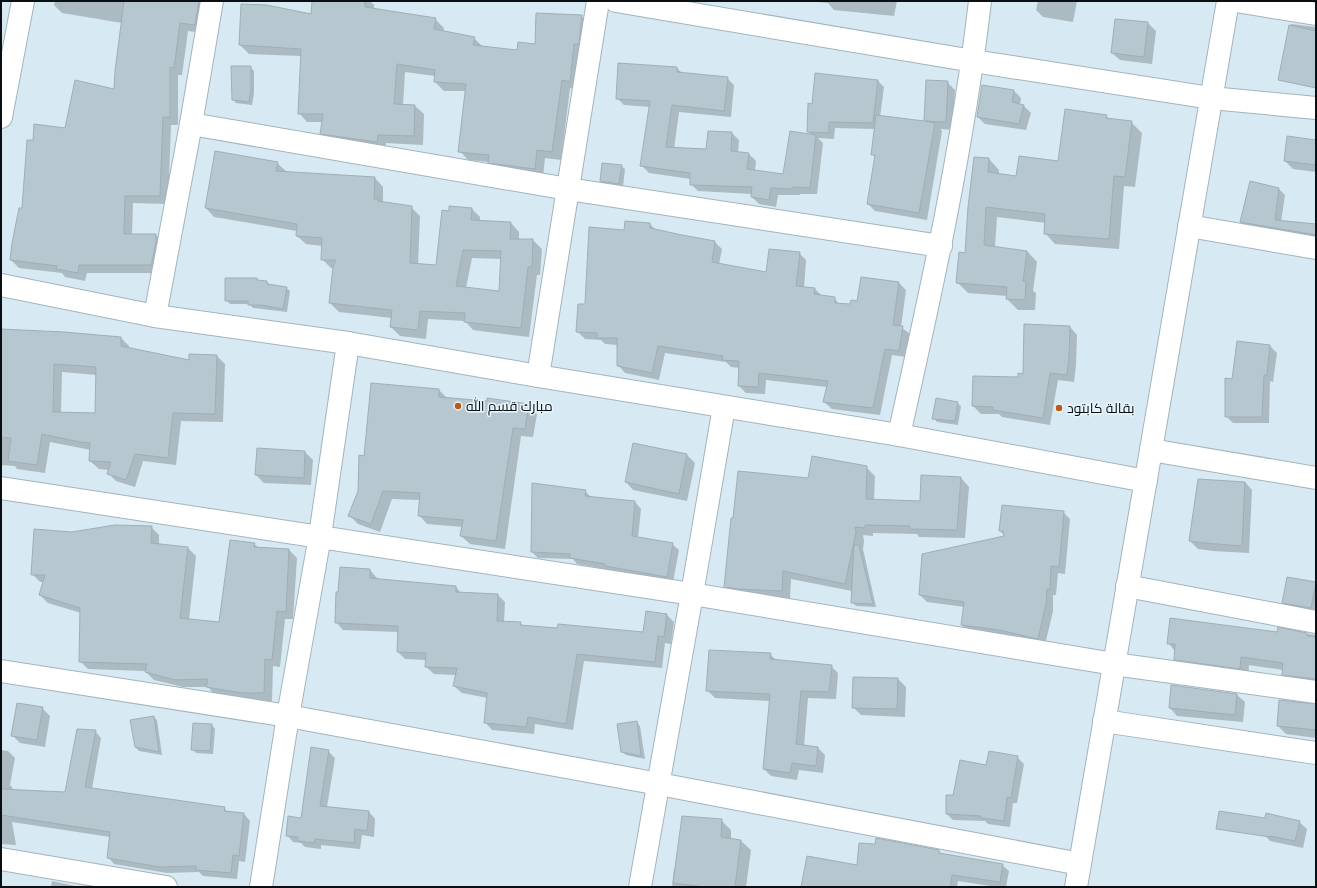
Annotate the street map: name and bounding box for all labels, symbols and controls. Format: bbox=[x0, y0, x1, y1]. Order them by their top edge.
place label: مبارك قسم الله bbox=[466, 397, 553, 416]
place label: بقالة كابتود bbox=[1067, 399, 1135, 417]
marker: مبارك قسم الله bbox=[453, 401, 463, 411]
marker: بقالة كابتود bbox=[1054, 403, 1064, 413]

